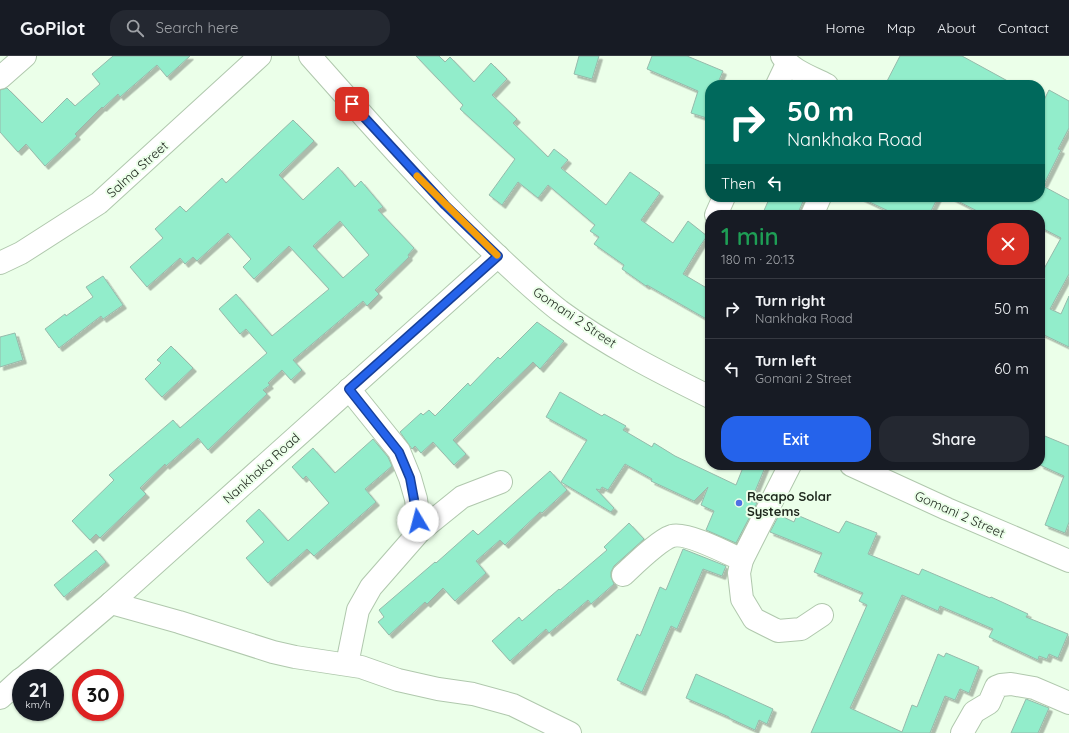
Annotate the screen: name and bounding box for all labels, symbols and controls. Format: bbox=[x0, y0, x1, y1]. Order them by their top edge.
search box bbox=[110, 10, 390, 46]
text: GoPilot bbox=[20, 16, 86, 40]
icon: search bbox=[124, 17, 146, 39]
text: Search here bbox=[156, 18, 238, 37]
text: Home bbox=[826, 19, 865, 37]
text: Map bbox=[887, 19, 915, 37]
text: About bbox=[937, 19, 976, 37]
text: Contact bbox=[998, 19, 1049, 37]
pin bbox=[335, 87, 369, 121]
icon: arrive bbox=[341, 93, 363, 115]
text: 50 m bbox=[787, 93, 854, 128]
icon: right bbox=[721, 96, 773, 148]
text: Nankhaka Road bbox=[787, 128, 922, 151]
street label: Salma Street bbox=[103, 137, 171, 201]
icon: left bbox=[764, 172, 786, 194]
text: Then bbox=[721, 174, 756, 193]
text: 1 min bbox=[721, 221, 779, 251]
button: close bbox=[987, 223, 1029, 265]
text: 180 m · 20:13 bbox=[721, 251, 795, 267]
street label: Gomani 2 Street bbox=[530, 283, 620, 351]
text: Turn right bbox=[755, 291, 826, 310]
icon: right bbox=[721, 298, 743, 320]
text: 50 m bbox=[994, 299, 1029, 318]
text: Nankhaka Road bbox=[755, 310, 853, 326]
text: Turn left bbox=[755, 351, 817, 370]
icon: left bbox=[721, 358, 743, 380]
text: 60 m bbox=[994, 359, 1029, 378]
text: Gomani 2 Street bbox=[755, 370, 852, 386]
button: Exit bbox=[721, 416, 871, 462]
button: Share bbox=[879, 416, 1029, 462]
street label: Nankhaka Road bbox=[219, 429, 303, 507]
street label: Gomani 2 Street bbox=[913, 487, 1007, 541]
place label: Recapo Solar Systems bbox=[747, 488, 832, 519]
marker: Recapo Solar Systems bbox=[734, 498, 744, 508]
position arrow bbox=[397, 500, 439, 542]
speed limit sign: 30 bbox=[72, 669, 124, 721]
text: 21 bbox=[28, 677, 48, 702]
text: km/h bbox=[25, 698, 51, 711]

